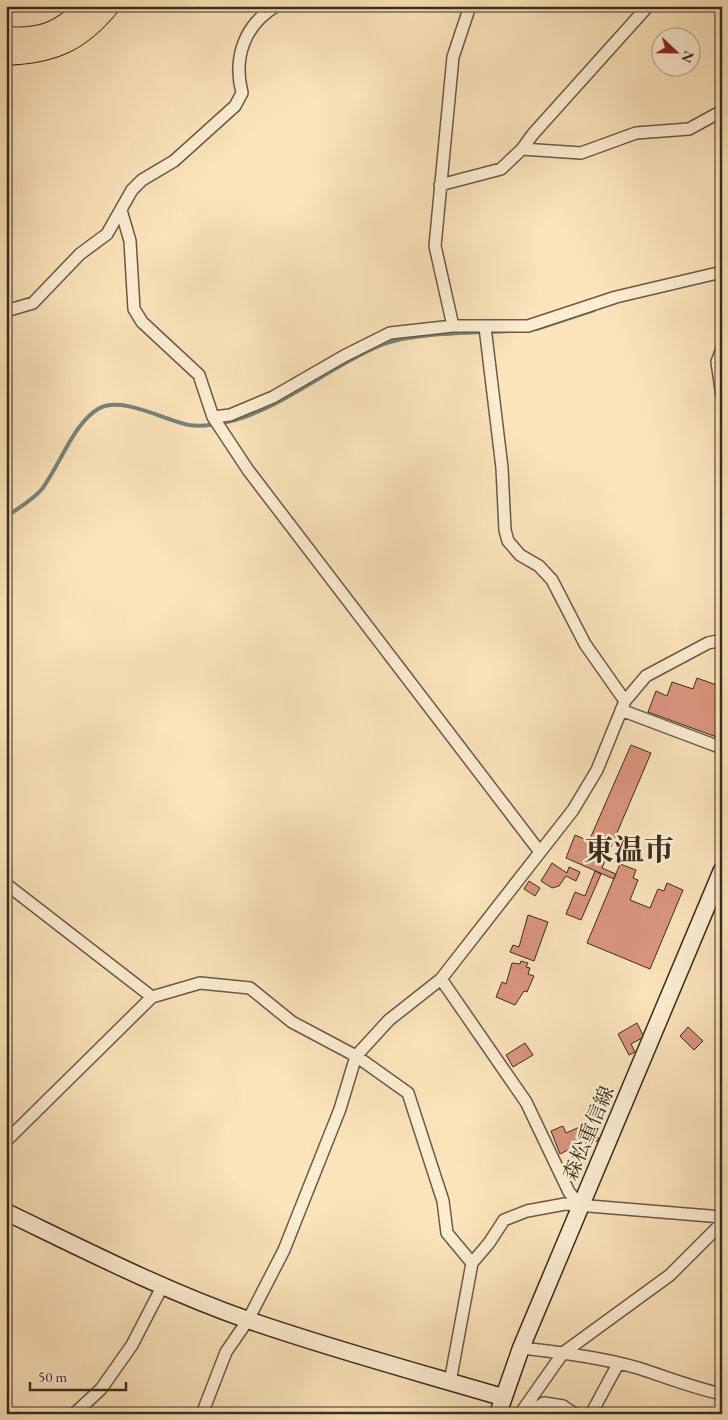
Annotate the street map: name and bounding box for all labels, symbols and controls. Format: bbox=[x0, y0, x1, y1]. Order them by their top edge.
north arrow bbox=[650, 28, 700, 78]
text: N bbox=[677, 48, 699, 66]
district label: 東温市 bbox=[584, 830, 674, 869]
street label: 森松重信線 bbox=[556, 1082, 620, 1184]
scale bar bbox=[30, 1360, 126, 1392]
text: 50 m bbox=[38, 1367, 67, 1386]

